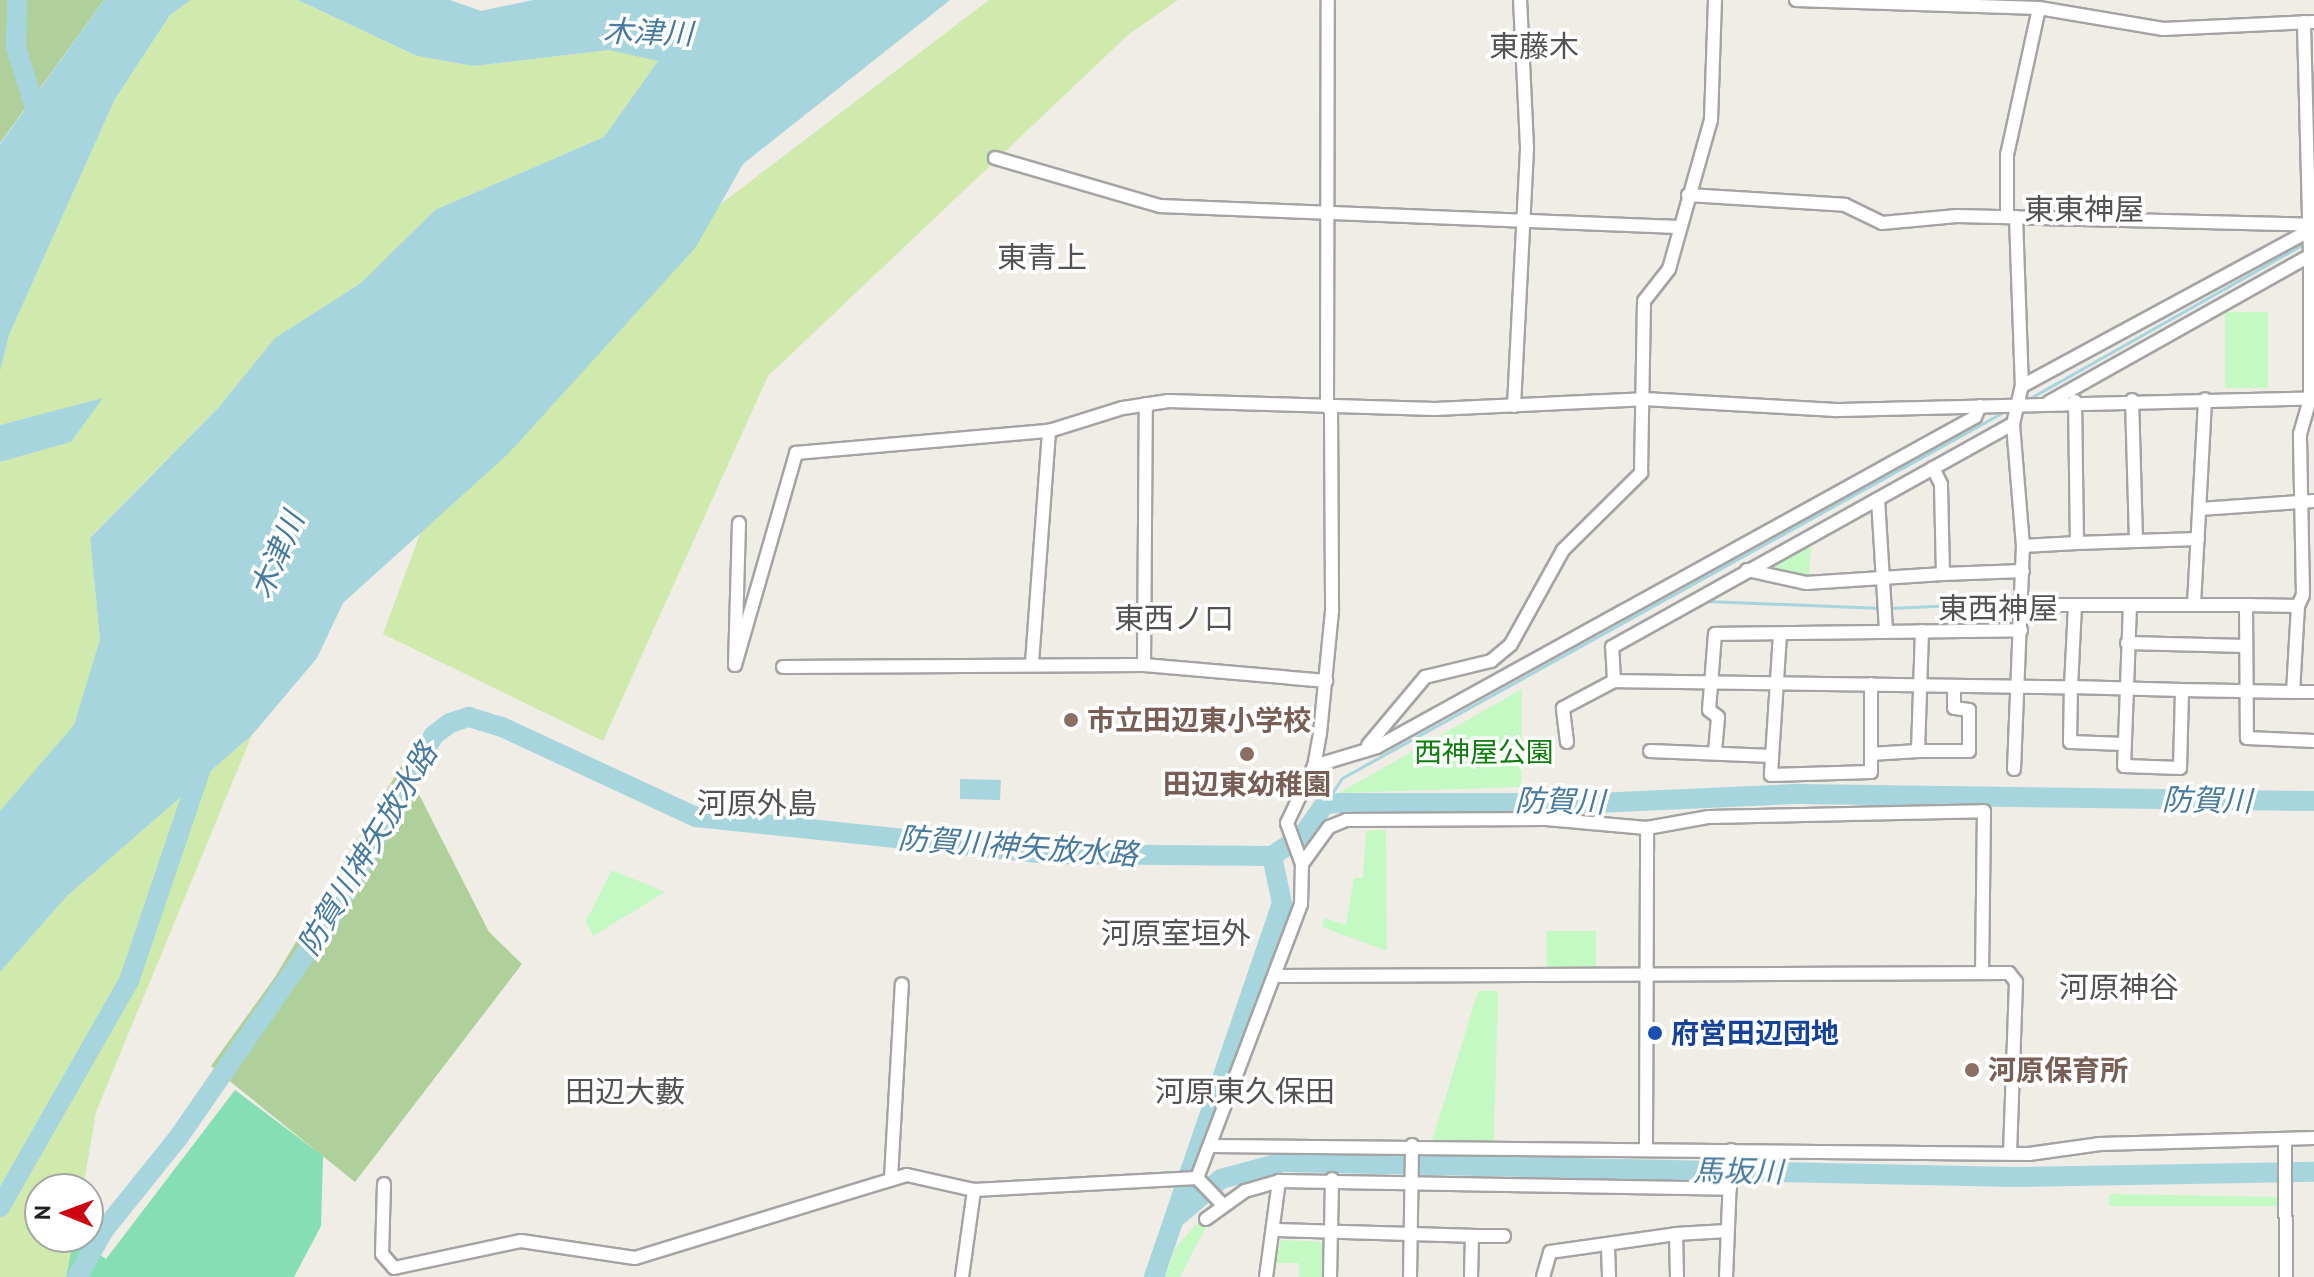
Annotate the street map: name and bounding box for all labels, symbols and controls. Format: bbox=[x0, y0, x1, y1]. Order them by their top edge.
water label: 木津川 bbox=[602, 12, 694, 52]
district label: 東藤木 bbox=[1489, 28, 1579, 64]
district label: 東東神屋 bbox=[2024, 191, 2144, 227]
district label: 東青上 bbox=[997, 239, 1087, 275]
water label: 木津川 bbox=[243, 507, 311, 603]
district label: 東西神屋 bbox=[1938, 590, 2058, 626]
district label: 東西ノ口 bbox=[1114, 600, 1234, 636]
place label: 市立田辺東小学校 bbox=[1087, 703, 1311, 737]
marker: 市立田辺東小学校 bbox=[1062, 711, 1080, 729]
park label: 西神屋公園 bbox=[1414, 735, 1554, 769]
water label: 防賀川神矢放水路 bbox=[290, 737, 444, 961]
marker: 田辺東幼稚園 bbox=[1238, 745, 1256, 763]
place label: 田辺東幼稚園 bbox=[1163, 767, 1331, 801]
water label: 防賀川 bbox=[2162, 781, 2252, 819]
water label: 防賀川 bbox=[1515, 782, 1605, 820]
district label: 河原外島 bbox=[697, 785, 817, 821]
water label: 防賀川神矢放水路 bbox=[897, 820, 1139, 872]
district label: 河原室垣外 bbox=[1101, 915, 1251, 951]
district label: 河原神谷 bbox=[2059, 969, 2179, 1005]
place label: 府営田辺団地 bbox=[1671, 1016, 1839, 1050]
marker: 府営田辺団地 bbox=[1646, 1024, 1664, 1042]
place label: 河原保育所 bbox=[1988, 1053, 2128, 1087]
marker: 河原保育所 bbox=[1963, 1061, 1981, 1079]
district label: 田辺大藪 bbox=[565, 1073, 685, 1109]
district label: 河原東久保田 bbox=[1155, 1073, 1335, 1109]
water label: 馬坂川 bbox=[1693, 1152, 1783, 1190]
north arrow bbox=[24, 1173, 104, 1253]
text: N bbox=[28, 1205, 56, 1220]

